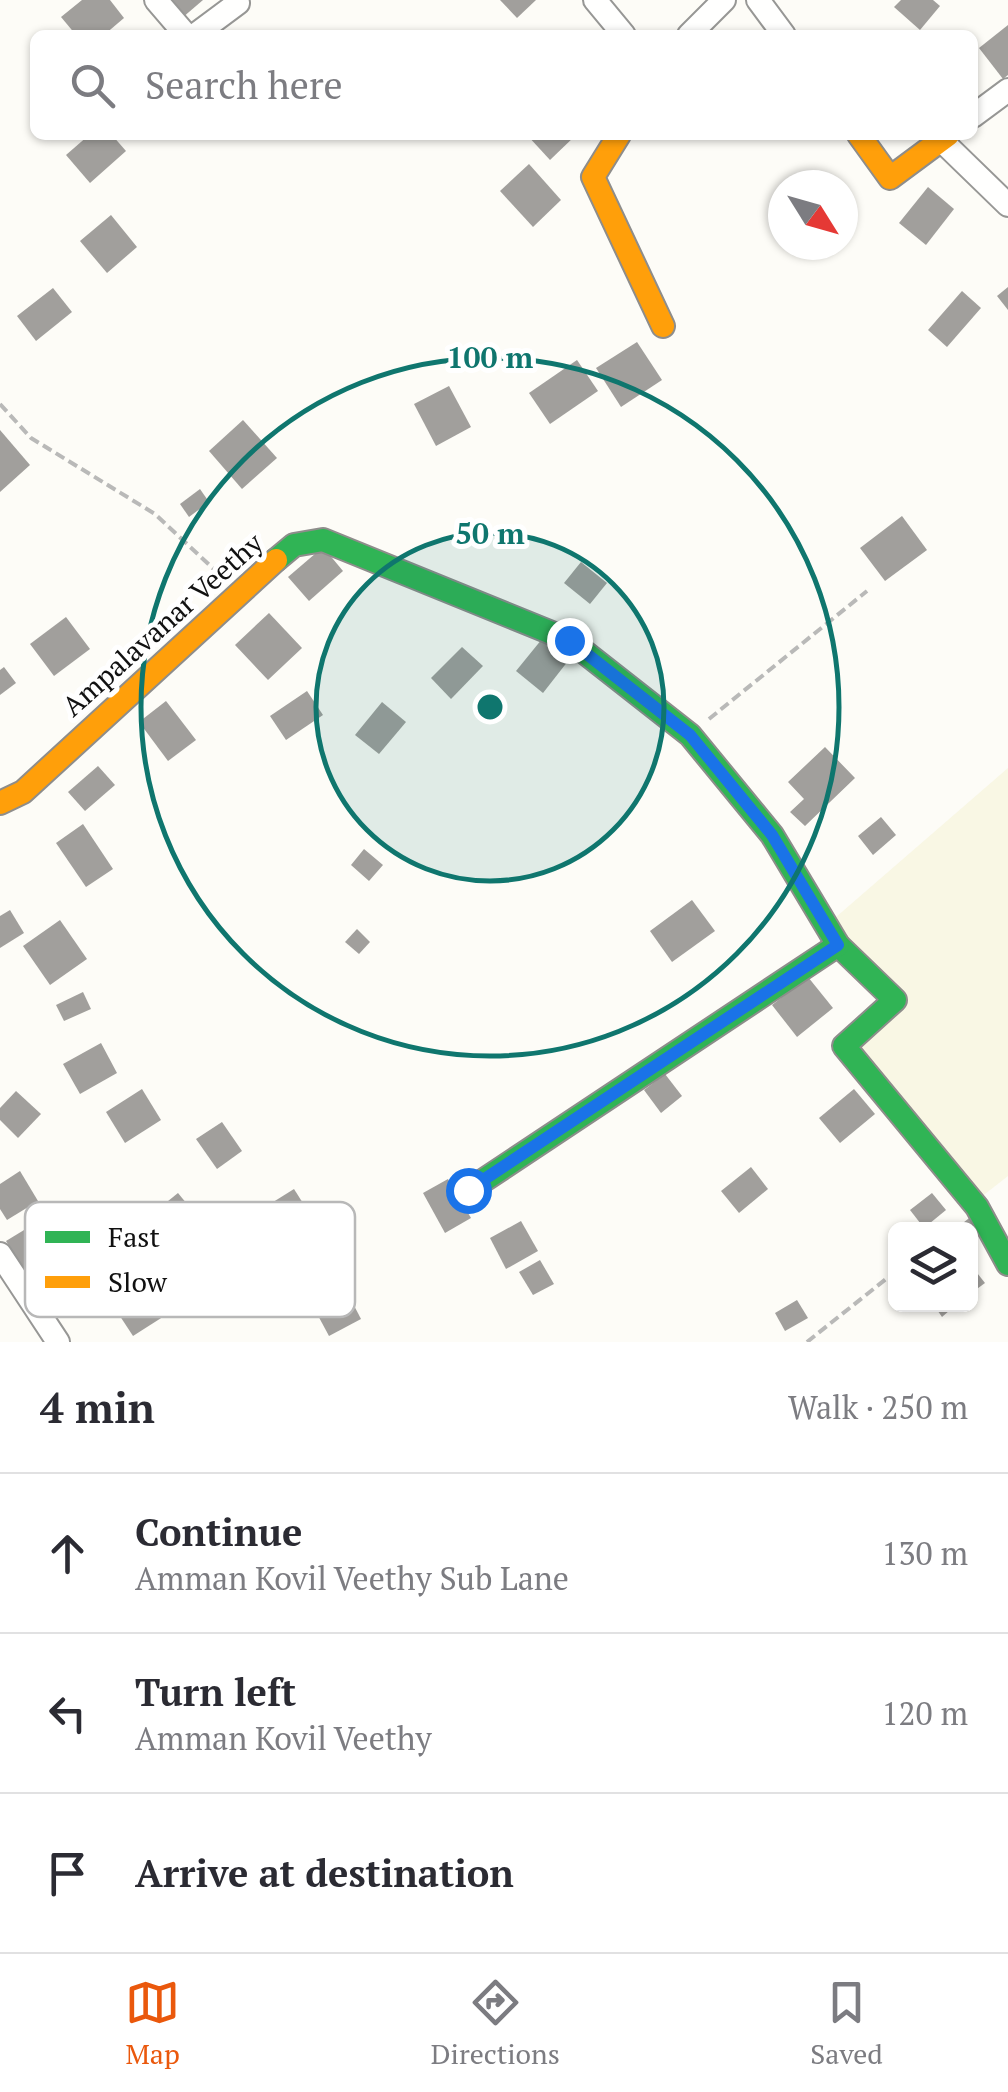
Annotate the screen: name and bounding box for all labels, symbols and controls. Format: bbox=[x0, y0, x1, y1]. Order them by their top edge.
search box bbox=[30, 30, 978, 140]
icon: search bbox=[65, 58, 120, 113]
text: Search here bbox=[145, 60, 343, 110]
north arrow bbox=[768, 170, 858, 260]
text: 100 m bbox=[447, 337, 534, 377]
text: 50 m bbox=[455, 513, 525, 553]
street label: Ampalavanar Veethy bbox=[54, 524, 271, 724]
route end bbox=[547, 618, 593, 664]
centre of rings bbox=[472, 689, 508, 725]
route start bbox=[446, 1168, 492, 1214]
legend bbox=[25, 1202, 355, 1317]
text: Fast bbox=[108, 1218, 160, 1255]
map controls bbox=[888, 1222, 978, 1312]
button: layers bbox=[888, 1222, 978, 1312]
text: Slow bbox=[108, 1263, 168, 1300]
text: 4 min bbox=[40, 1379, 155, 1435]
text: Walk · 250 m bbox=[788, 1386, 968, 1428]
text: Continue bbox=[135, 1507, 302, 1557]
icon: ahead bbox=[40, 1526, 95, 1581]
text: 130 m bbox=[881, 1532, 968, 1574]
text: Amman Kovil Veethy Sub Lane bbox=[135, 1557, 569, 1599]
text: Turn left bbox=[135, 1667, 296, 1717]
icon: left bbox=[40, 1686, 95, 1741]
text: 120 m bbox=[881, 1692, 968, 1734]
text: Amman Kovil Veethy bbox=[135, 1717, 432, 1759]
icon: arrive bbox=[40, 1846, 95, 1901]
text: Arrive at destination bbox=[135, 1848, 514, 1898]
tab: Map bbox=[125, 1975, 180, 2072]
tab: Directions bbox=[431, 1975, 560, 2072]
tab: Saved bbox=[810, 1975, 883, 2072]

